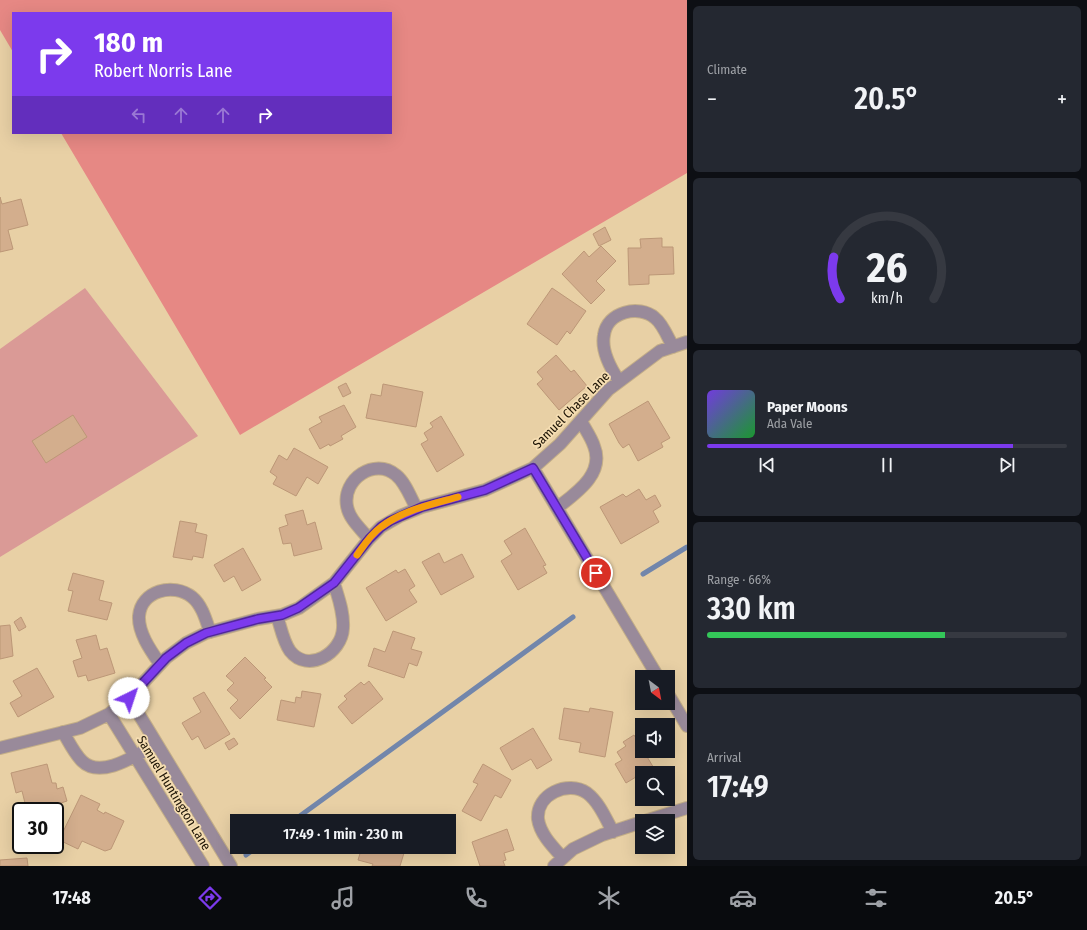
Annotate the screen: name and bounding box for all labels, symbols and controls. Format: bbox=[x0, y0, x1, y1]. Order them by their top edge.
text: 180 m bbox=[94, 26, 163, 59]
icon: right bbox=[28, 28, 80, 80]
text: Robert Norris Lane bbox=[94, 60, 232, 82]
text: Climate bbox=[707, 62, 747, 77]
text: 20.5° bbox=[854, 81, 920, 117]
text: − bbox=[707, 86, 717, 113]
text: + bbox=[1057, 86, 1067, 113]
icon: left bbox=[128, 104, 150, 126]
icon: ahead bbox=[170, 104, 192, 126]
icon: ahead bbox=[212, 104, 234, 126]
icon: right bbox=[254, 104, 276, 126]
text: 26 bbox=[865, 243, 908, 293]
text: km/h bbox=[871, 290, 903, 307]
street label: Samuel Chase Lane bbox=[529, 368, 613, 452]
text: Paper Moons bbox=[767, 398, 848, 416]
text: Ada Vale bbox=[767, 416, 812, 431]
icon: previous bbox=[756, 454, 778, 476]
icon: pause bbox=[876, 454, 898, 476]
icon: next bbox=[996, 454, 1018, 476]
pin bbox=[579, 556, 613, 590]
icon: arrive bbox=[585, 562, 607, 584]
text: Range · 66% bbox=[707, 572, 771, 587]
text: 330 km bbox=[707, 591, 796, 627]
north arrow bbox=[635, 670, 675, 710]
map controls bbox=[635, 670, 675, 854]
position arrow bbox=[108, 677, 150, 719]
button: sound bbox=[635, 718, 675, 758]
street label: Samuel Huntington Lane bbox=[134, 733, 214, 853]
text: Arrival bbox=[707, 750, 741, 765]
button: search bbox=[635, 766, 675, 806]
text: 17:49 bbox=[707, 769, 769, 805]
speed limit sign: 30 bbox=[12, 802, 64, 854]
button: layers bbox=[635, 814, 675, 854]
text: 17:49 · 1 min · 230 m bbox=[283, 825, 403, 843]
icon: directions bbox=[196, 884, 224, 912]
icon: music bbox=[329, 884, 357, 912]
icon: phone bbox=[462, 884, 490, 912]
icon: climate bbox=[595, 884, 623, 912]
icon: car bbox=[729, 884, 757, 912]
icon: filters bbox=[862, 884, 890, 912]
text: 17:48 bbox=[53, 887, 91, 909]
text: 20.5° bbox=[995, 887, 1034, 909]

